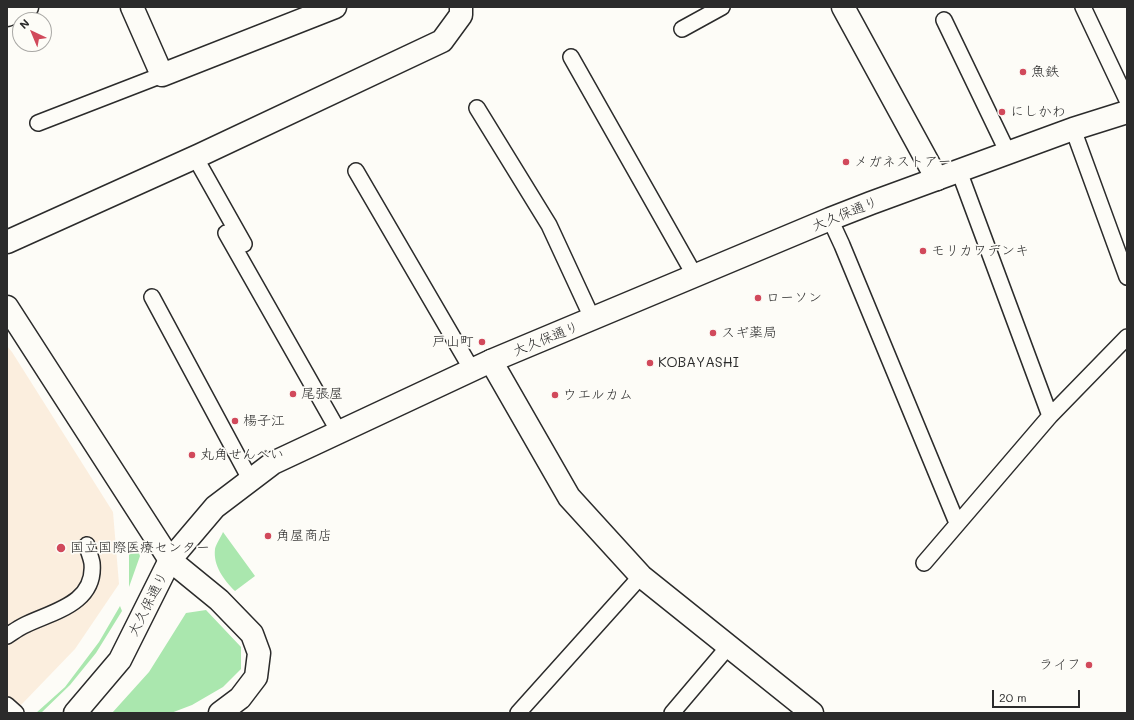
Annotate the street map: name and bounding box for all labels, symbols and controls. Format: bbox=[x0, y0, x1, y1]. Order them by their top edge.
north arrow bbox=[12, 12, 52, 52]
text: N bbox=[16, 15, 32, 32]
place label: 魚鉄 bbox=[1031, 64, 1059, 80]
marker: 魚鉄 bbox=[1018, 67, 1028, 77]
place label: にしかわ bbox=[1010, 104, 1066, 120]
marker: にしかわ bbox=[997, 107, 1007, 117]
place label: メガネストアー bbox=[854, 154, 951, 170]
marker: メガネストアー bbox=[841, 157, 851, 167]
street label: 大久保通り bbox=[809, 193, 881, 235]
place label: モリカワデンキ bbox=[931, 243, 1029, 259]
marker: モリカワデンキ bbox=[918, 246, 928, 256]
place label: ローソン bbox=[766, 290, 822, 306]
marker: ローソン bbox=[753, 293, 763, 303]
street label: 大久保通り bbox=[510, 318, 582, 360]
place label: スギ薬局 bbox=[721, 325, 777, 341]
marker: スギ薬局 bbox=[708, 328, 718, 338]
place label: 戸山町 bbox=[432, 334, 474, 350]
marker: 戸山町 bbox=[477, 337, 487, 347]
place label: KOBAYASHI bbox=[658, 355, 739, 371]
marker: KOBAYASHI bbox=[645, 358, 655, 368]
place label: 尾張屋 bbox=[301, 386, 343, 402]
place label: ウエルカム bbox=[563, 387, 633, 403]
marker: 尾張屋 bbox=[288, 389, 298, 399]
marker: ウエルカム bbox=[550, 390, 560, 400]
place label: 楊子江 bbox=[243, 413, 285, 429]
marker: 楊子江 bbox=[230, 416, 240, 426]
place label: 丸角せんべい bbox=[200, 447, 284, 463]
marker: 丸角せんべい bbox=[187, 450, 197, 460]
place label: 角屋商店 bbox=[276, 528, 332, 544]
marker: 角屋商店 bbox=[263, 531, 273, 541]
place label: 国立国際医療センター bbox=[70, 540, 210, 556]
marker: 国立国際医療センター bbox=[55, 542, 67, 554]
street label: 大久保通り bbox=[125, 569, 171, 639]
place label: ライフ bbox=[1039, 657, 1081, 673]
marker: ライフ bbox=[1084, 660, 1094, 670]
scale bar bbox=[994, 682, 1082, 708]
text: 20 m bbox=[999, 689, 1027, 705]

